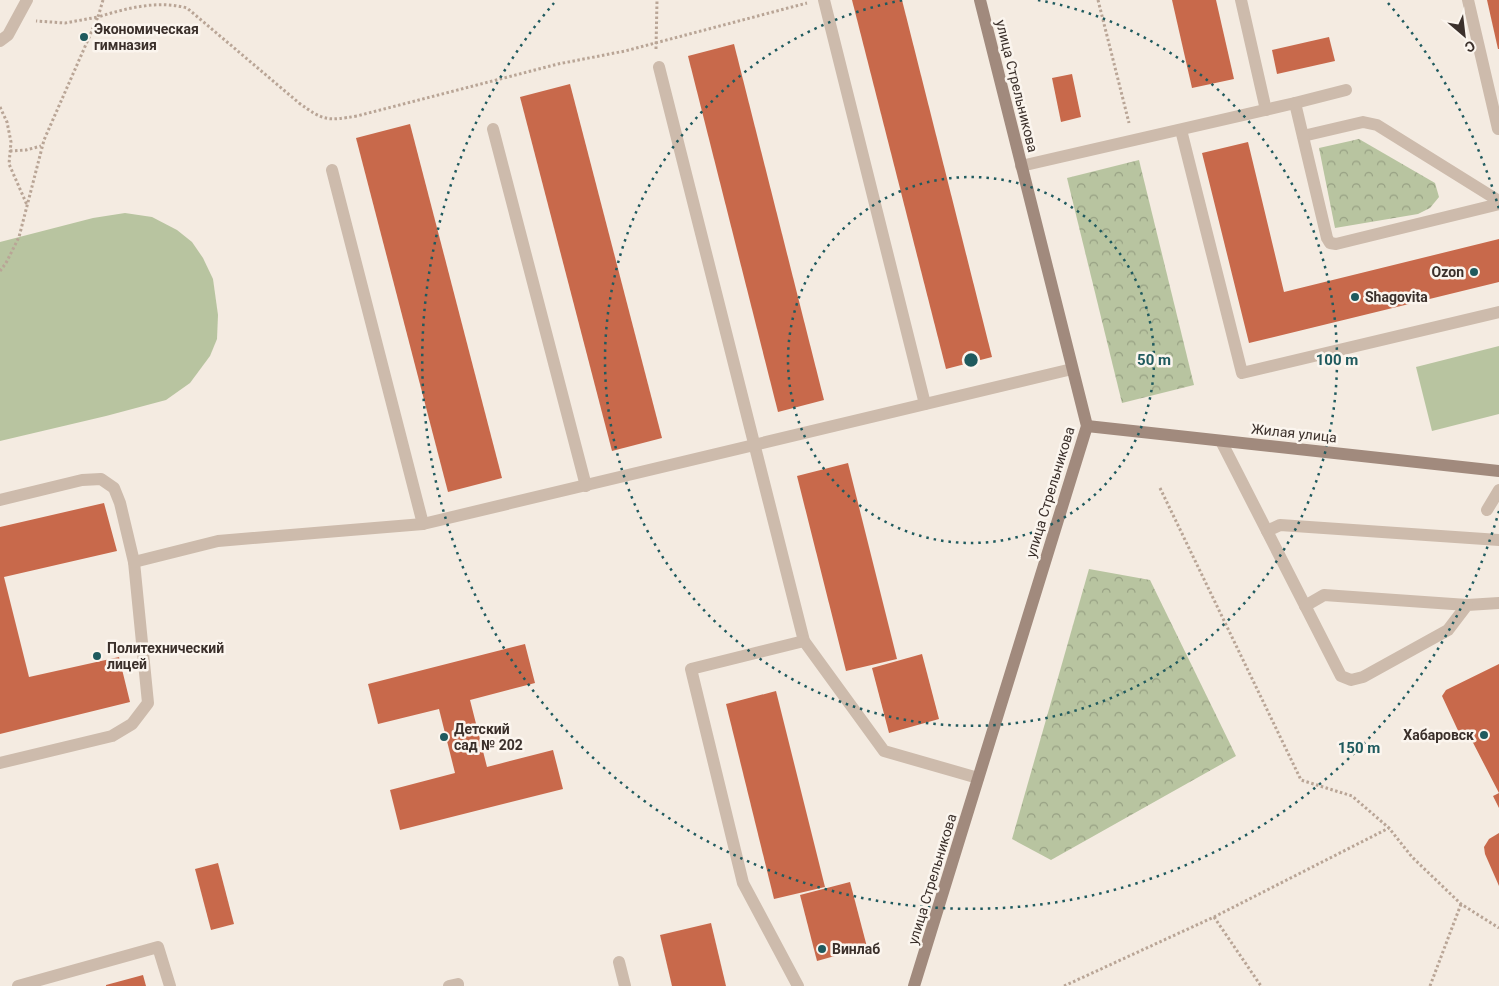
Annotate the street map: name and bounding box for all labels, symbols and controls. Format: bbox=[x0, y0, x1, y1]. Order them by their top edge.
north arrow bbox=[1439, 10, 1489, 60]
street label: улица Стрельникова bbox=[993, 18, 1041, 154]
place label: Экономическая гимназия bbox=[94, 21, 199, 53]
marker: Экономическая гимназия bbox=[78, 31, 90, 43]
text: С bbox=[1462, 37, 1478, 56]
place label: Ozon bbox=[1432, 264, 1464, 280]
marker: Ozon bbox=[1468, 266, 1480, 278]
place label: Shagovita bbox=[1365, 289, 1428, 305]
marker: Shagovita bbox=[1349, 291, 1361, 303]
centre of rings bbox=[962, 351, 980, 369]
text: 50 m bbox=[1137, 351, 1171, 369]
text: 100 m bbox=[1316, 351, 1358, 369]
street label: Жилая улица bbox=[1250, 421, 1338, 445]
street label: улица Стрельникова bbox=[1022, 425, 1078, 559]
place label: Политехнический лицей bbox=[107, 640, 224, 672]
marker: Политехнический лицей bbox=[91, 650, 103, 662]
place label: Детский сад № 202 bbox=[454, 721, 523, 753]
place label: Хабаровск bbox=[1403, 727, 1474, 743]
marker: Хабаровск bbox=[1478, 729, 1490, 741]
marker: Детский сад № 202 bbox=[438, 731, 450, 743]
text: 150 m bbox=[1338, 739, 1380, 757]
street label: улица Стрельникова bbox=[904, 812, 960, 946]
place label: Винлаб bbox=[832, 941, 880, 957]
marker: Винлаб bbox=[816, 943, 828, 955]

